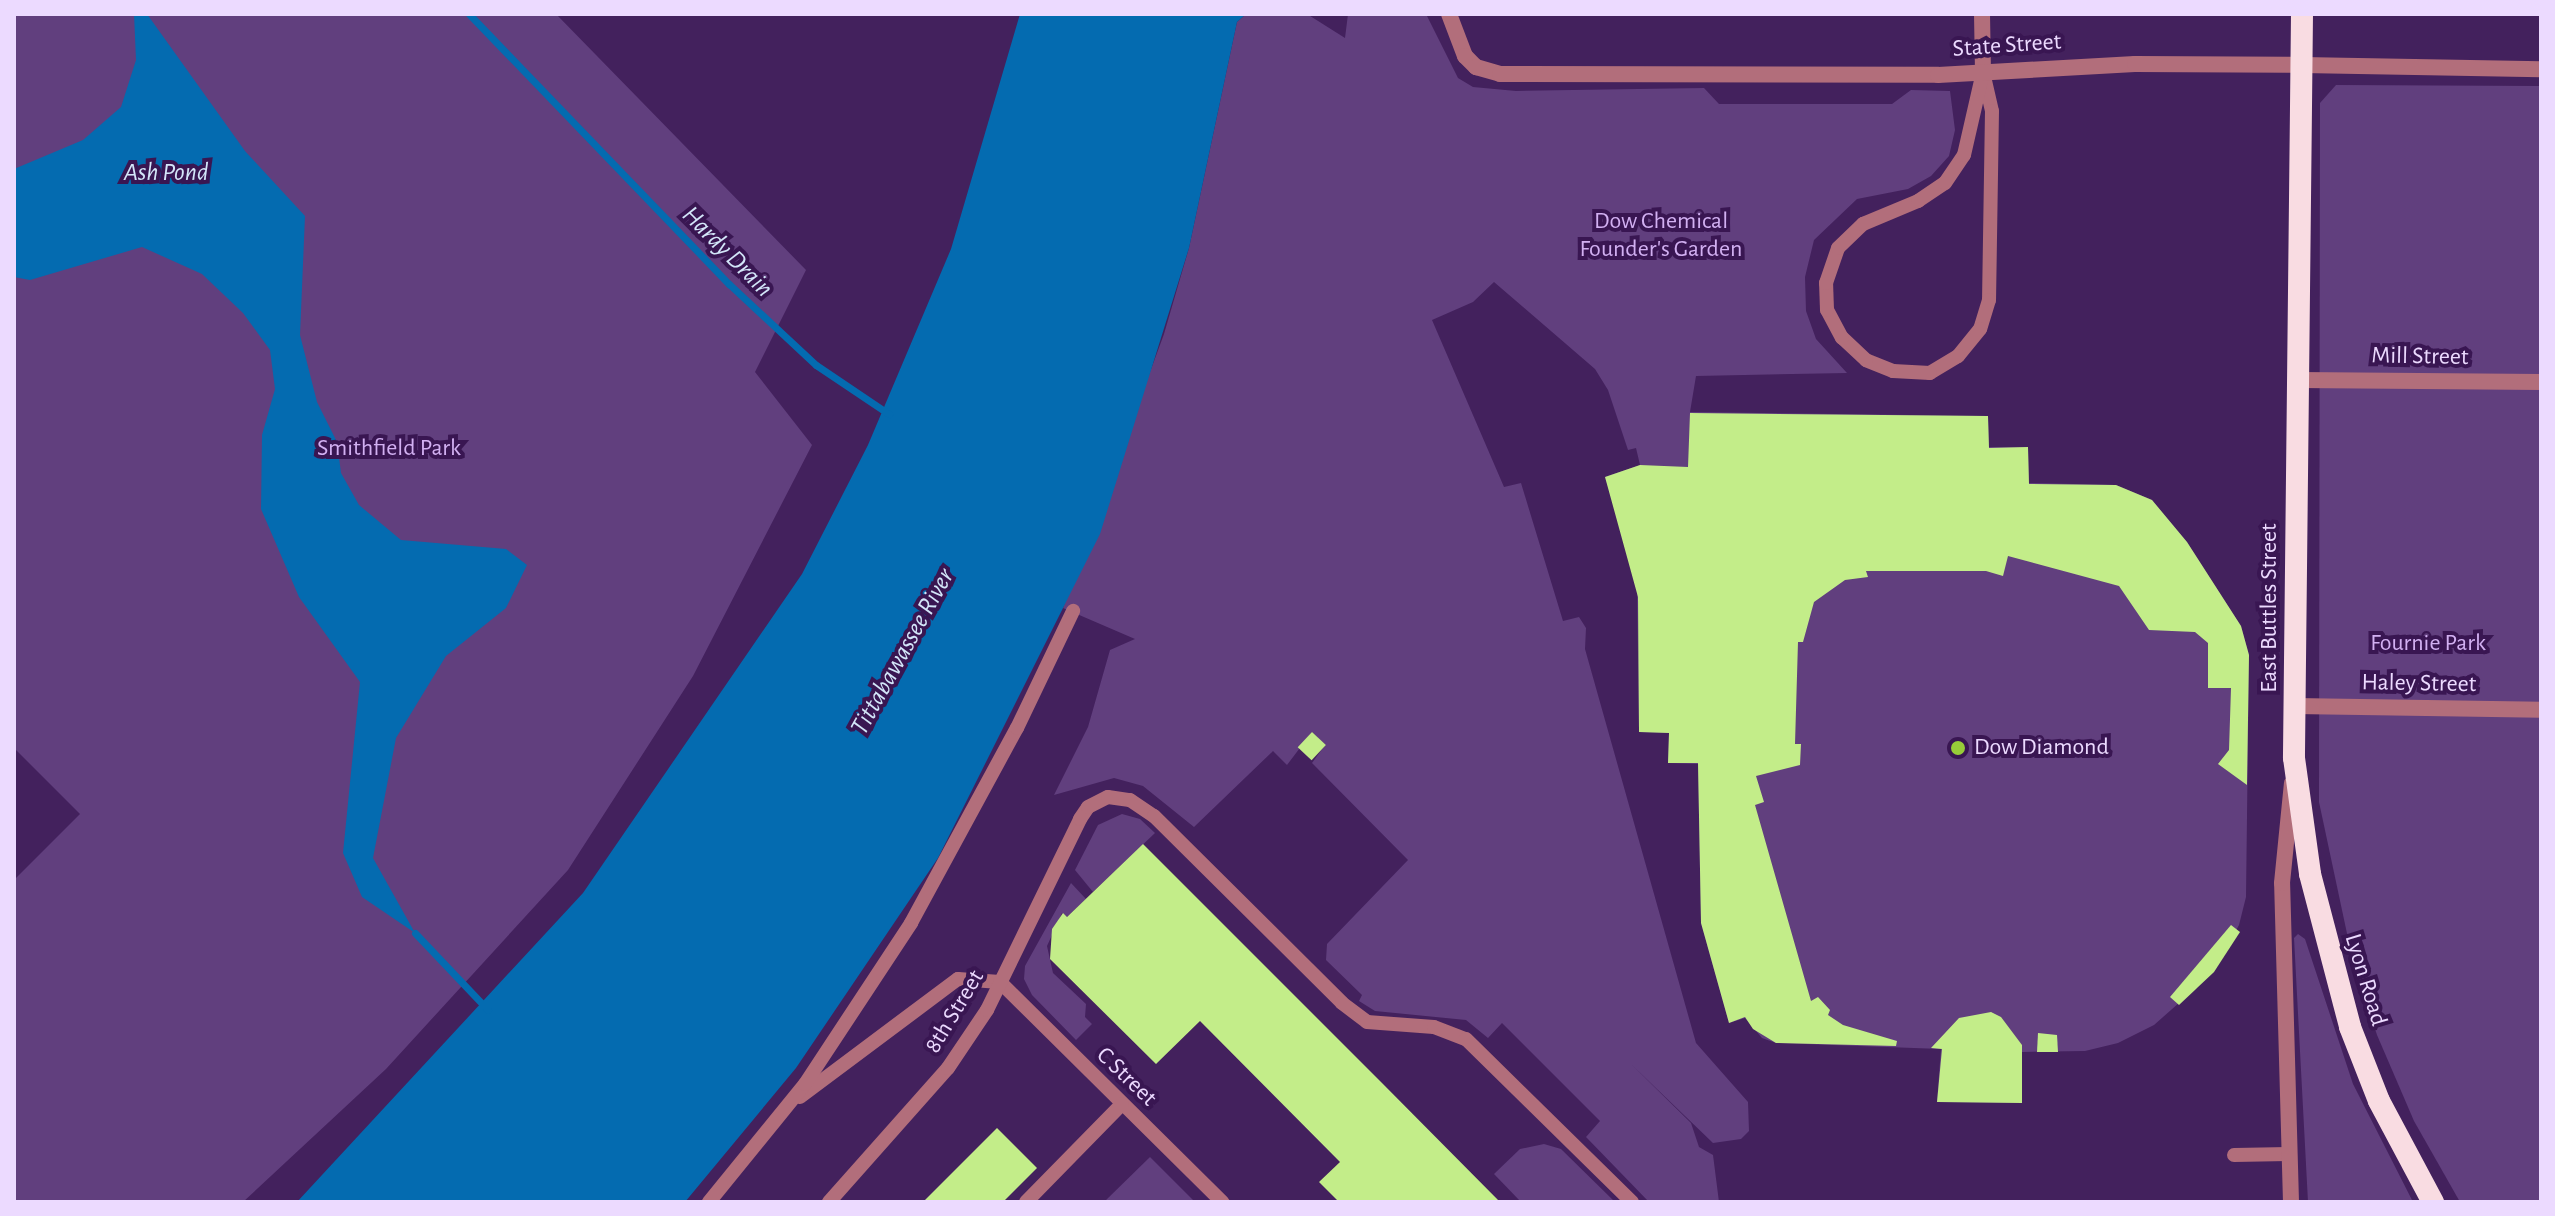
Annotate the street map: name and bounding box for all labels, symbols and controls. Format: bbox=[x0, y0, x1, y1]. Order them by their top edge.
street label: State Street bbox=[1952, 28, 2062, 64]
water label: Ash Pond bbox=[124, 157, 208, 189]
water label: Hardy Drain bbox=[675, 200, 779, 304]
park label: Dow Chemical Founder's Garden bbox=[1580, 208, 1742, 264]
street label: Mill Street bbox=[2371, 342, 2469, 372]
park label: Smithfield Park bbox=[317, 435, 461, 463]
street label: East Buttles Street bbox=[2256, 523, 2284, 693]
water label: Tittabawassee River bbox=[844, 563, 962, 741]
park label: Fournie Park bbox=[2370, 630, 2486, 658]
street label: Haley Street bbox=[2361, 669, 2477, 699]
place label: Dow Diamond bbox=[1974, 734, 2109, 762]
marker: Dow Diamond bbox=[1949, 739, 1967, 757]
street label: Lyon Road bbox=[2337, 930, 2393, 1030]
street label: 8th Street bbox=[919, 965, 991, 1059]
street label: C Street bbox=[1090, 1041, 1162, 1113]

